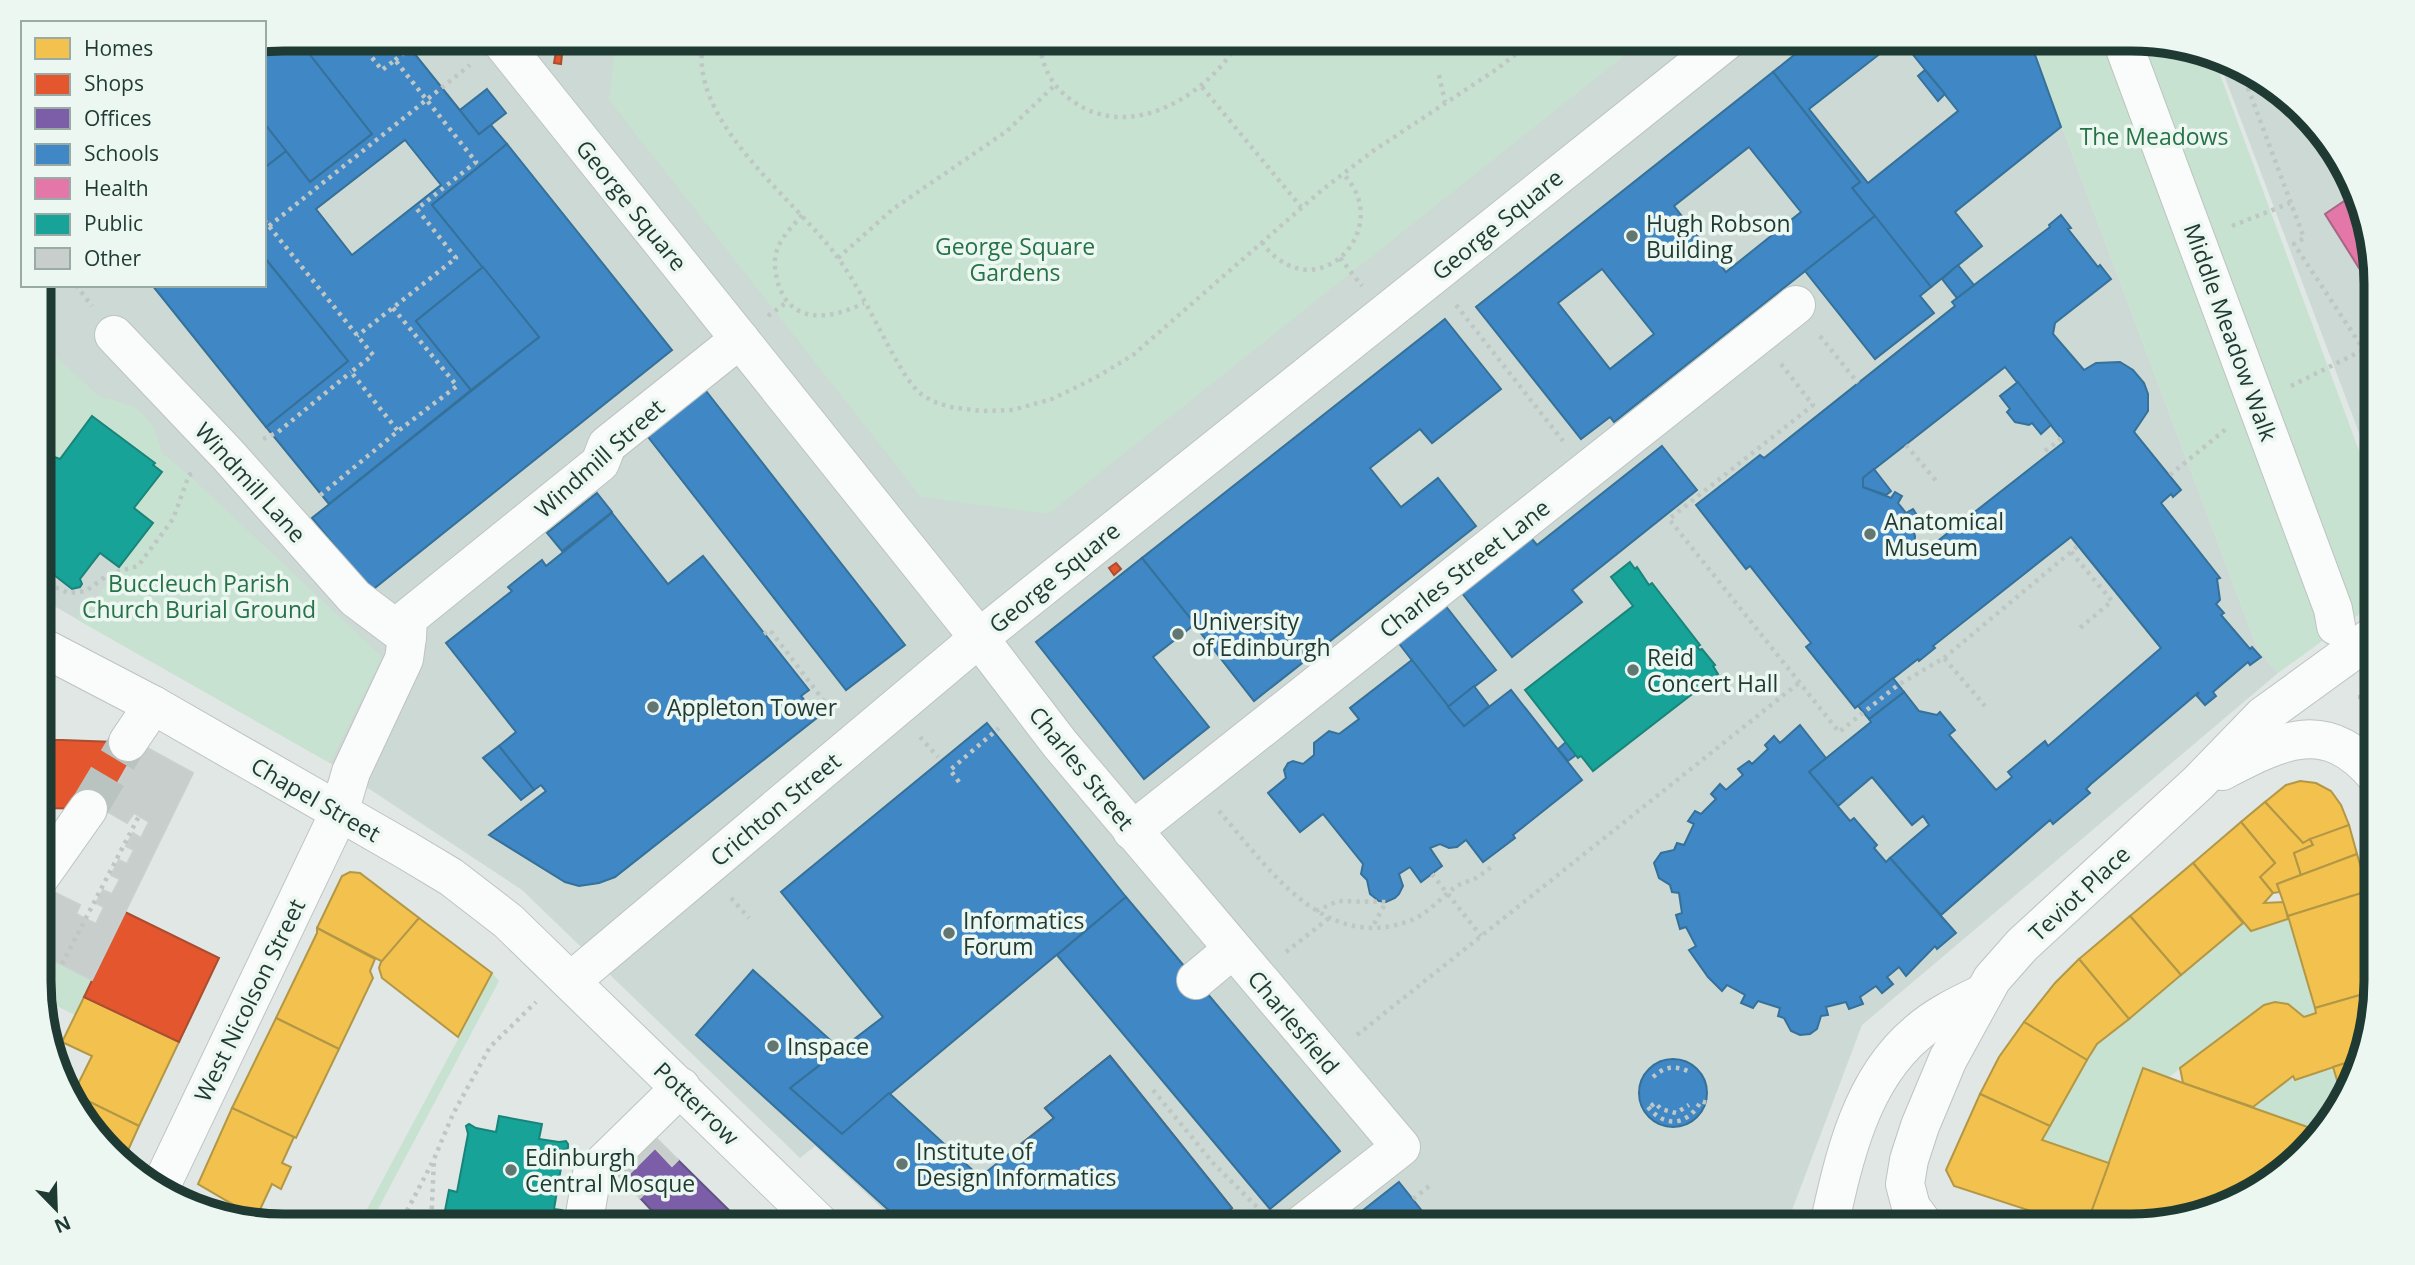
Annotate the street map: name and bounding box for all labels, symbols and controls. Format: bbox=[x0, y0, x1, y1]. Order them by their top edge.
legend bbox=[21, 21, 266, 287]
text: Homes bbox=[84, 34, 153, 62]
text: Shops bbox=[84, 69, 144, 97]
text: Offices bbox=[84, 104, 152, 132]
park label: The Meadows bbox=[2080, 120, 2228, 152]
street label: George Square bbox=[569, 133, 695, 277]
text: Schools bbox=[84, 139, 159, 167]
street label: George Square bbox=[1425, 161, 1569, 287]
text: Health bbox=[84, 174, 149, 202]
place label: Hugh Robson Building bbox=[1646, 207, 1791, 265]
text: Public bbox=[84, 209, 143, 237]
street label: Middle Meadow Walk bbox=[2177, 219, 2285, 445]
marker: Hugh Robson Building bbox=[1624, 228, 1640, 244]
park label: George Square Gardens bbox=[935, 230, 1095, 288]
text: Other bbox=[84, 244, 141, 272]
street label: Windmill Street bbox=[527, 391, 671, 525]
street label: Windmill Lane bbox=[188, 415, 314, 549]
street label: Charles Street Lane bbox=[1372, 491, 1556, 645]
place label: Anatomical Museum bbox=[1884, 505, 2004, 563]
street label: George Square bbox=[982, 514, 1126, 640]
marker: Anatomical Museum bbox=[1862, 526, 1878, 542]
park label: Buccleuch Parish Church Burial Ground bbox=[82, 567, 316, 625]
place label: University of Edinburgh bbox=[1192, 605, 1330, 663]
marker: University of Edinburgh bbox=[1170, 626, 1186, 642]
place label: Reid Concert Hall bbox=[1647, 641, 1778, 699]
marker: Reid Concert Hall bbox=[1625, 662, 1641, 678]
place label: Appleton Tower bbox=[667, 691, 838, 723]
marker: Appleton Tower bbox=[645, 699, 661, 715]
street label: Charles Street bbox=[1022, 699, 1142, 837]
street label: Crichton Street bbox=[703, 745, 847, 873]
street label: Chapel Street bbox=[245, 749, 387, 849]
street label: Teviot Place bbox=[2022, 838, 2136, 948]
street label: West Nicolson Street bbox=[186, 893, 312, 1107]
place label: Informatics Forum bbox=[963, 904, 1085, 962]
marker: Informatics Forum bbox=[941, 925, 957, 941]
street label: Charlesfield bbox=[1241, 963, 1347, 1081]
place label: Inspace bbox=[787, 1030, 869, 1062]
marker: Inspace bbox=[765, 1038, 781, 1054]
street label: Potterrow bbox=[647, 1054, 747, 1152]
place label: Institute of Design Informatics bbox=[916, 1135, 1117, 1193]
place label: Edinburgh Central Mosque bbox=[525, 1141, 695, 1199]
marker: Institute of Design Informatics bbox=[894, 1156, 910, 1172]
marker: Edinburgh Central Mosque bbox=[503, 1162, 519, 1178]
north arrow bbox=[21, 1174, 91, 1244]
text: N bbox=[50, 1210, 75, 1240]

